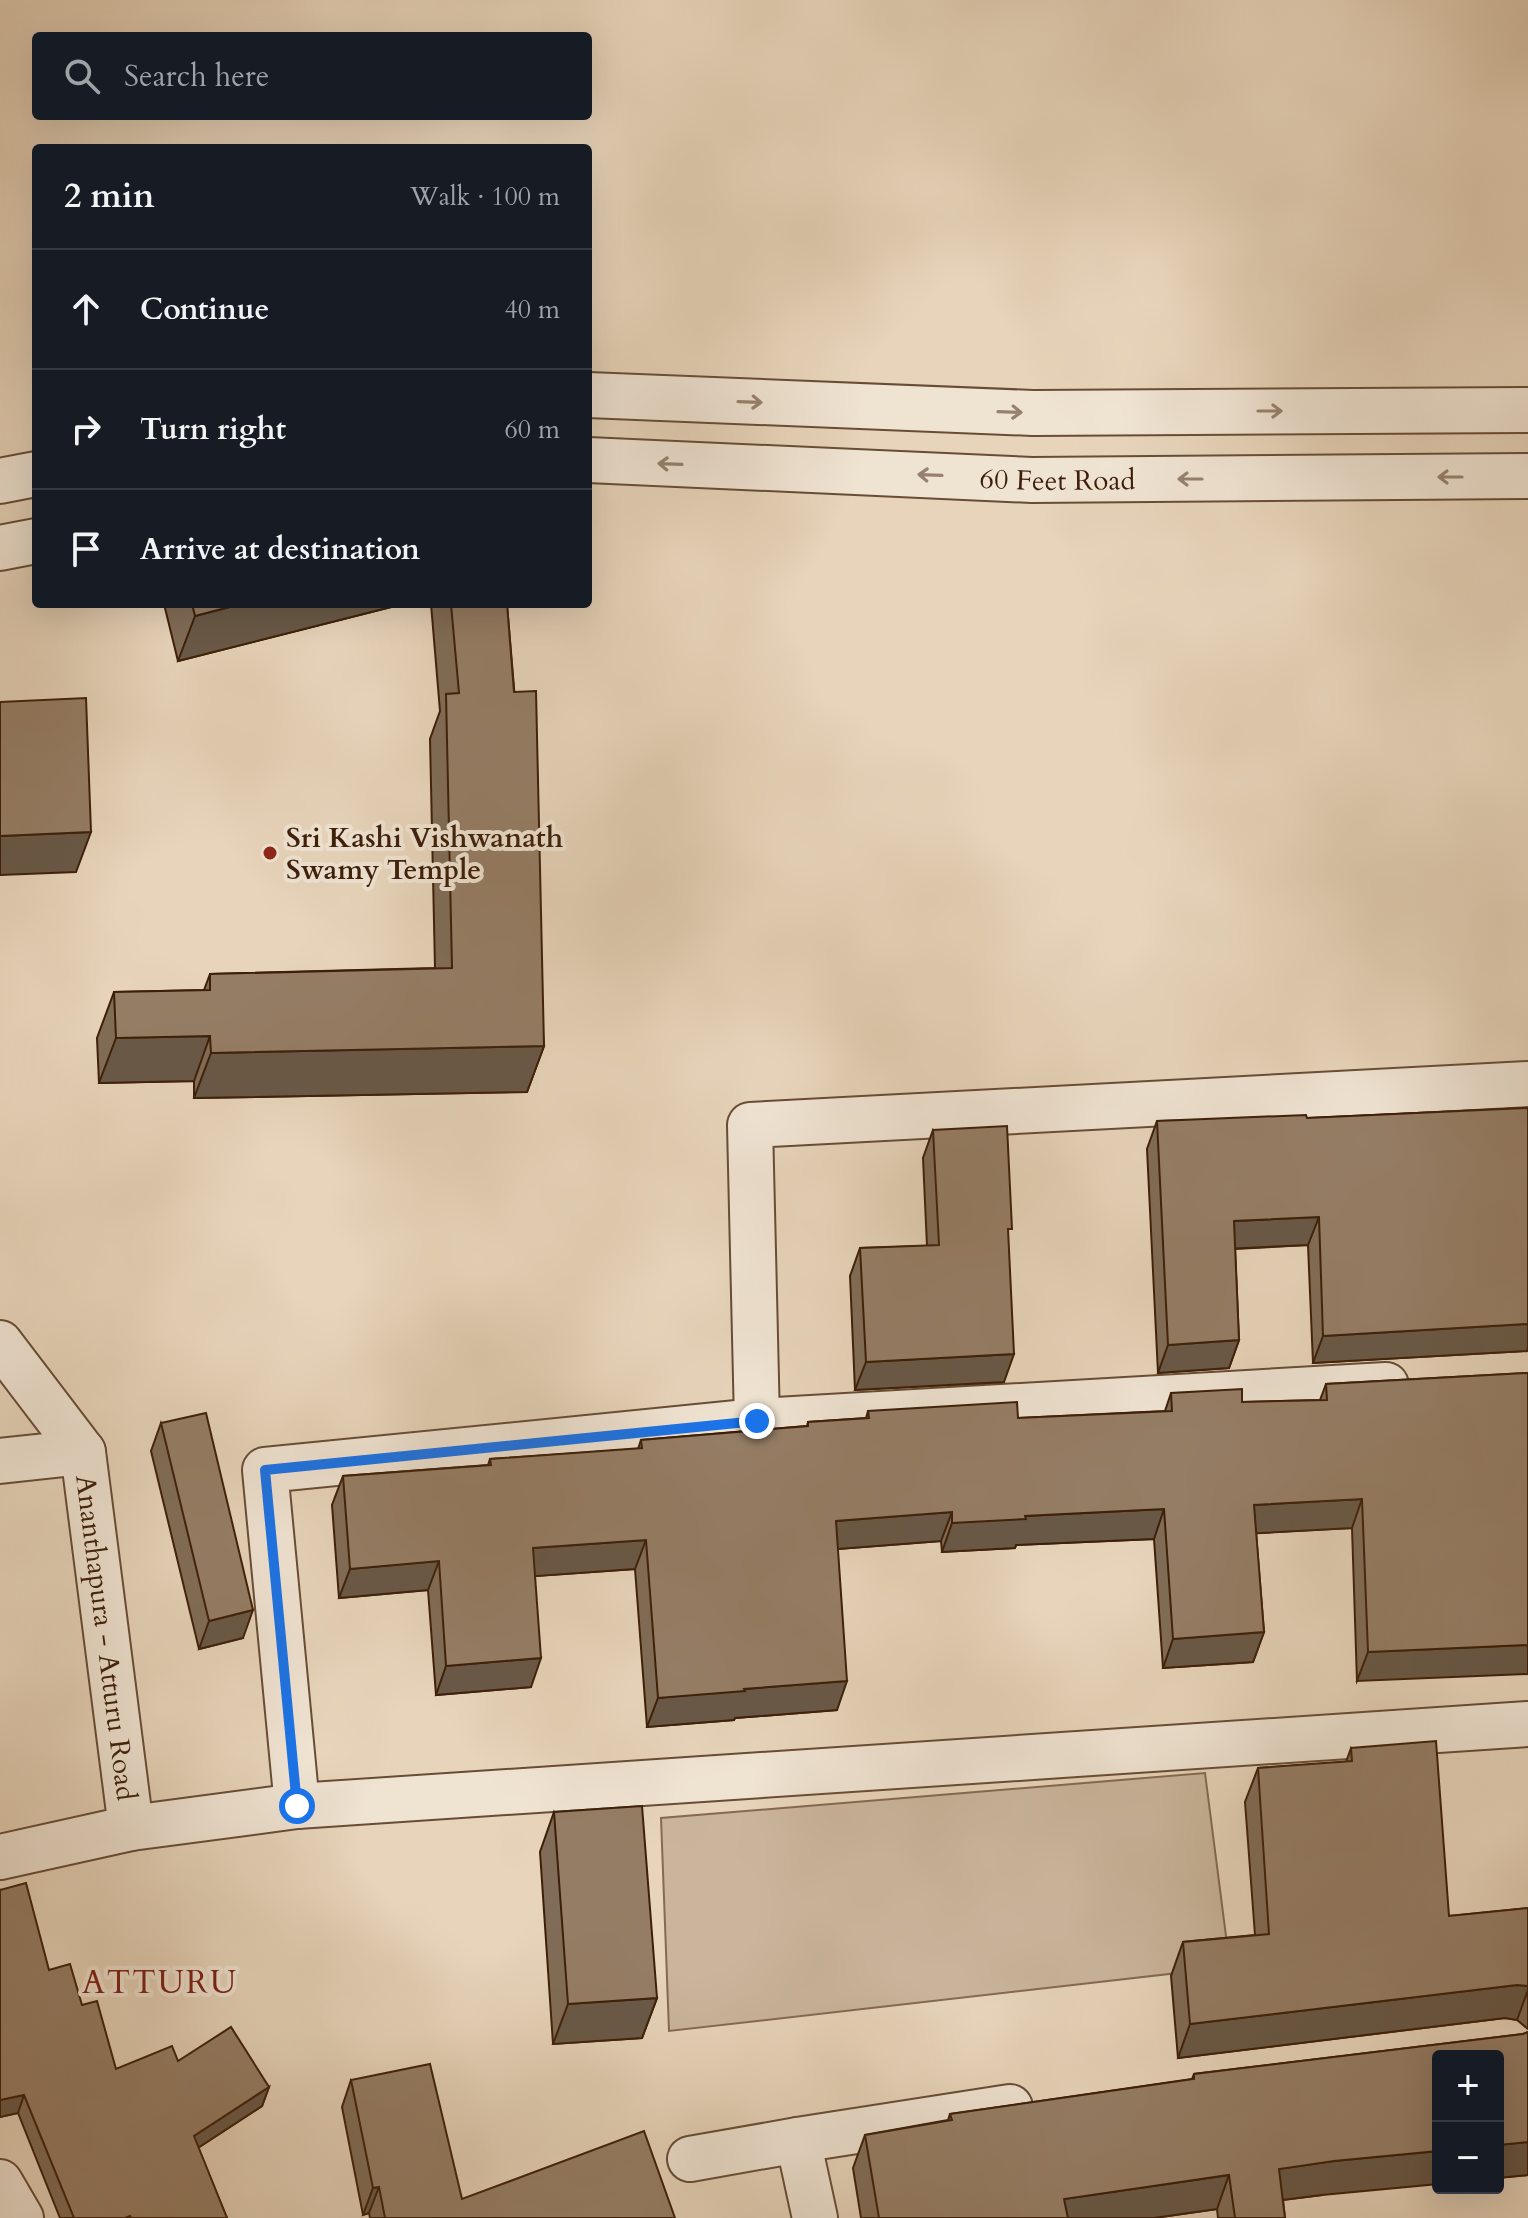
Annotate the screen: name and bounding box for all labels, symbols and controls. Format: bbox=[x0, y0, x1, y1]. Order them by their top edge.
search box bbox=[32, 32, 592, 120]
icon: search bbox=[60, 54, 104, 98]
text: Search here bbox=[124, 56, 269, 97]
text: 2 min bbox=[64, 173, 155, 219]
text: Walk · 100 m bbox=[410, 179, 560, 214]
icon: ahead bbox=[64, 287, 108, 331]
text: Continue bbox=[140, 289, 269, 330]
text: 40 m bbox=[504, 292, 560, 327]
one-way arrow bbox=[736, 394, 763, 409]
one-way arrow bbox=[1256, 404, 1283, 419]
one-way arrow bbox=[996, 405, 1023, 420]
icon: right bbox=[64, 407, 108, 451]
text: Turn right bbox=[140, 409, 286, 450]
text: 60 m bbox=[504, 412, 560, 447]
one-way arrow bbox=[657, 456, 684, 471]
street label: 60 Feet Road bbox=[979, 460, 1136, 500]
one-way arrow bbox=[917, 468, 944, 483]
one-way arrow bbox=[1437, 469, 1464, 485]
one-way arrow bbox=[1177, 471, 1204, 487]
icon: arrive bbox=[64, 527, 108, 571]
text: Arrive at destination bbox=[140, 529, 420, 570]
place label: Sri Kashi Vishwanath Swamy Temple bbox=[286, 819, 564, 889]
marker: Sri Kashi Vishwanath Swamy Temple bbox=[261, 844, 279, 862]
route end bbox=[739, 1403, 775, 1439]
street label: Ananthapura - Atturu Road bbox=[66, 1472, 145, 1803]
route start bbox=[279, 1788, 315, 1824]
district label: ATTURU bbox=[82, 1961, 238, 2005]
map controls bbox=[1432, 2050, 1504, 2194]
button: + bbox=[1432, 2050, 1504, 2122]
button: − bbox=[1432, 2122, 1504, 2194]

